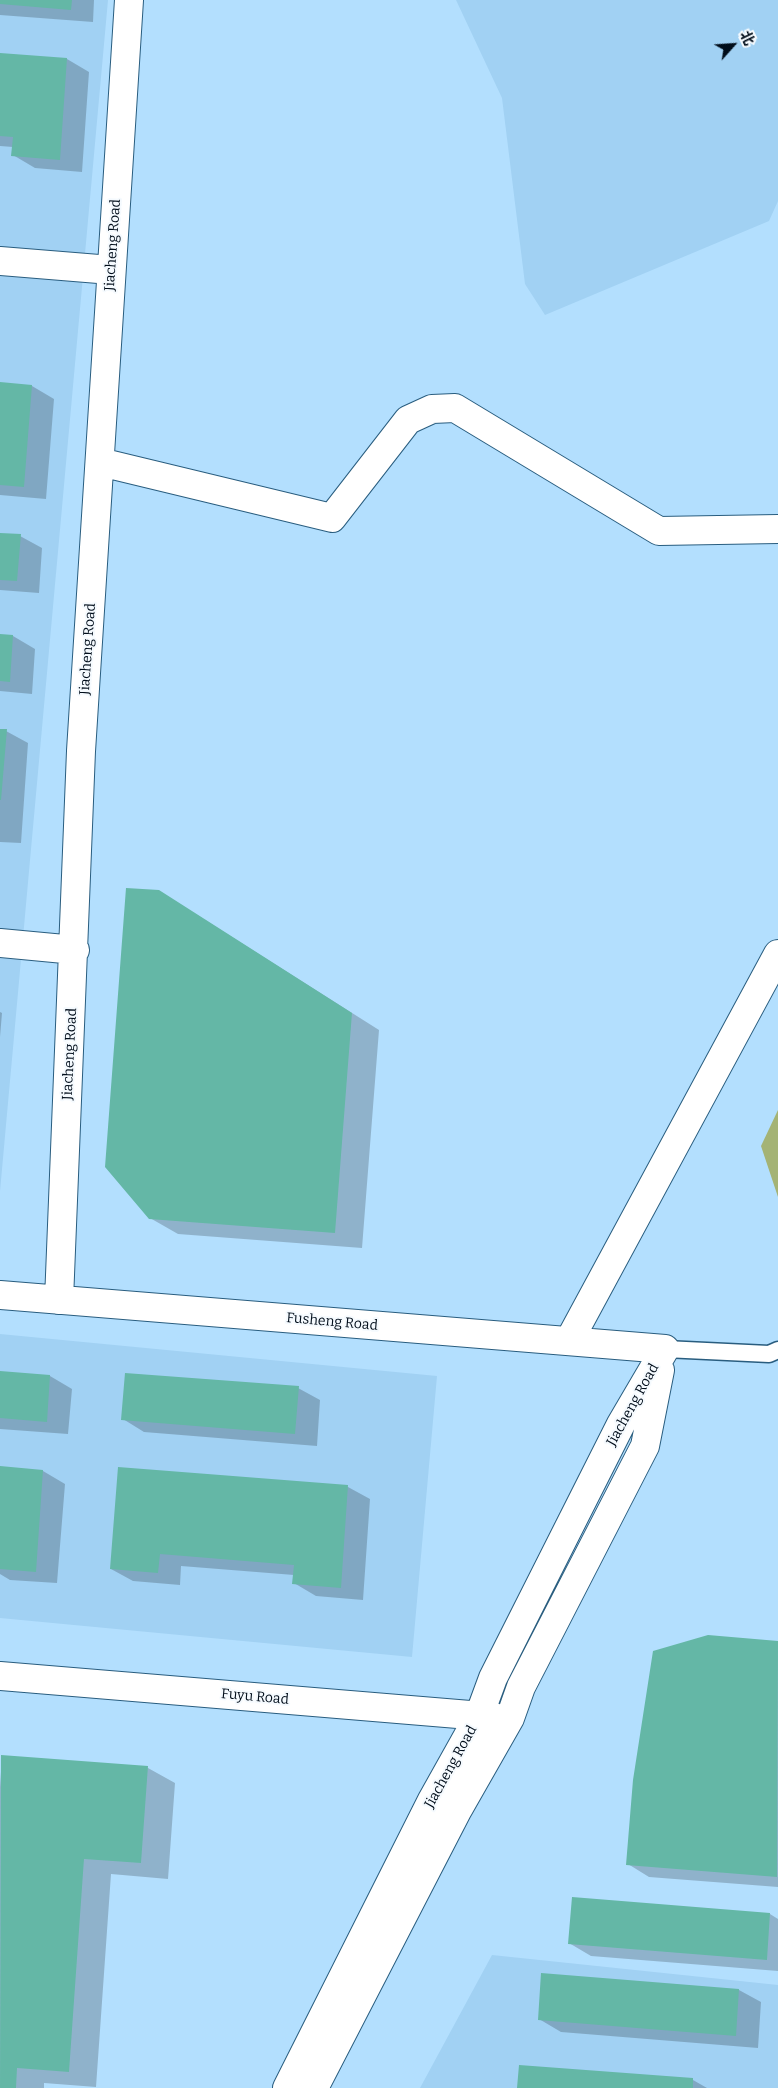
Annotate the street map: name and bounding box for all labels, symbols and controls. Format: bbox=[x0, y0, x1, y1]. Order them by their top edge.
north arrow bbox=[708, 20, 758, 70]
text: 北 bbox=[736, 28, 758, 48]
street label: Jiacheng Road bbox=[101, 199, 125, 291]
street label: Jiacheng Road bbox=[76, 603, 100, 695]
street label: Jiacheng Road bbox=[59, 1008, 81, 1100]
street label: Fusheng Road bbox=[286, 1310, 378, 1334]
street label: Jiacheng Road bbox=[603, 1361, 663, 1449]
street label: Fuyu Road bbox=[220, 1686, 290, 1708]
street label: Jiacheng Road bbox=[421, 1723, 481, 1811]

